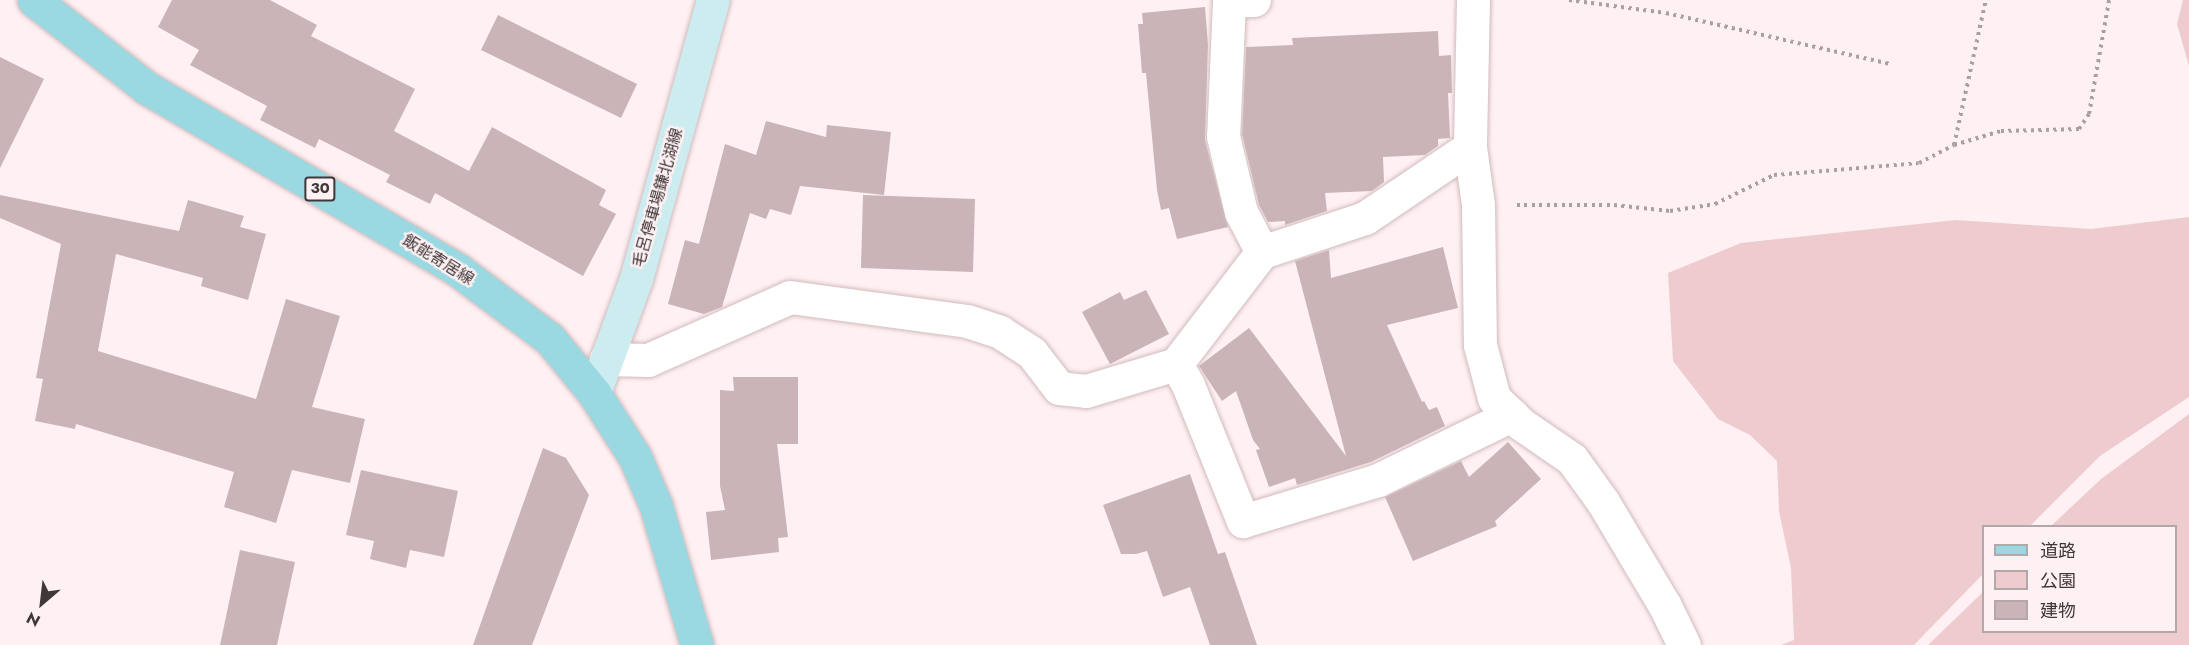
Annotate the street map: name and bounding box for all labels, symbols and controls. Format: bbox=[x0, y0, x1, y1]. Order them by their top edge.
street label: 毛呂停車場鎌北湖線 bbox=[629, 126, 687, 270]
road number: 30 bbox=[304, 177, 336, 201]
street label: 飯能寄居線 bbox=[399, 231, 477, 289]
legend bbox=[1982, 525, 2177, 633]
text: 道路 bbox=[2040, 538, 2076, 564]
text: 公園 bbox=[2040, 568, 2076, 594]
north arrow bbox=[12, 573, 72, 633]
text: 建物 bbox=[2040, 598, 2076, 624]
text: N bbox=[22, 606, 44, 632]

